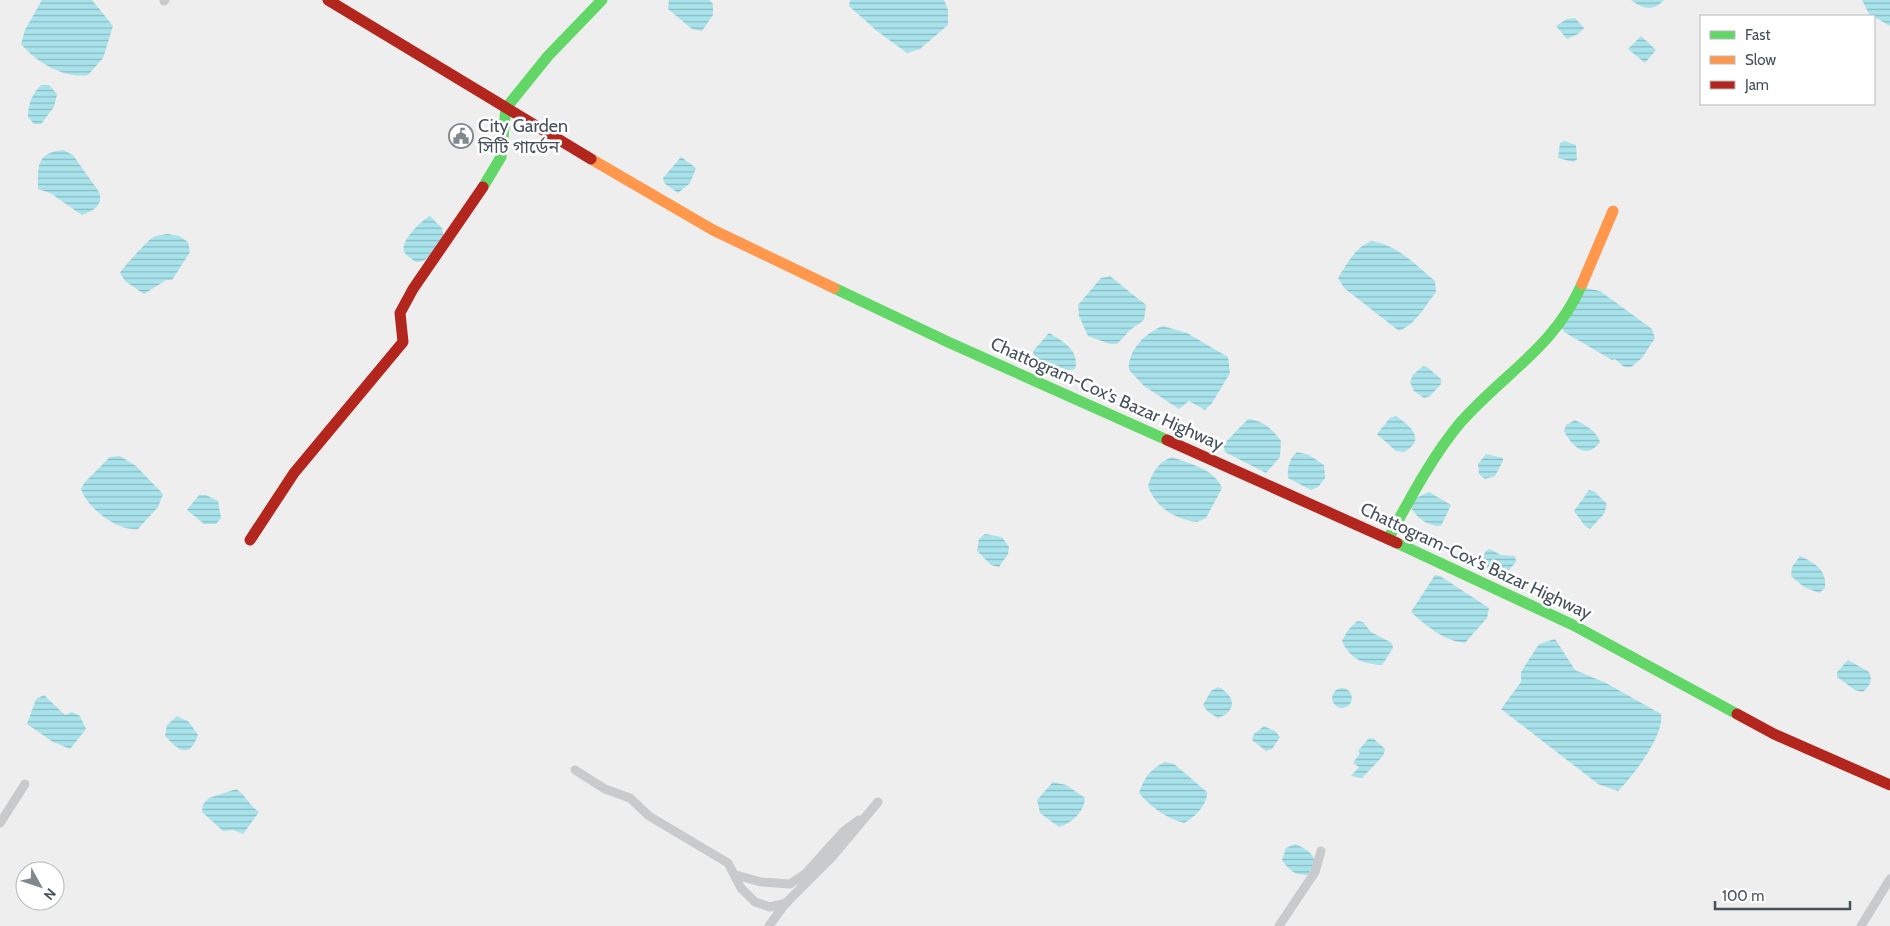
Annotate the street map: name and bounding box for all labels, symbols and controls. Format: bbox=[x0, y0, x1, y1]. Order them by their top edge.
legend bbox=[1700, 15, 1875, 105]
text: Fast bbox=[1745, 26, 1770, 44]
text: Slow bbox=[1745, 51, 1776, 69]
text: Jam bbox=[1744, 76, 1769, 94]
place label: City Garden সিটি গার্ডেন bbox=[477, 115, 568, 158]
public building icon: City Garden সিটি গার্ডেন bbox=[448, 123, 474, 149]
street label: Chattogram-Cox's Bazar Highway bbox=[987, 333, 1227, 455]
street label: Chattogram-Cox's Bazar Highway bbox=[1357, 498, 1595, 624]
north arrow bbox=[15, 861, 65, 911]
scale bar bbox=[1715, 878, 1850, 910]
text: N bbox=[40, 885, 60, 904]
text: 100 m bbox=[1722, 887, 1764, 905]

